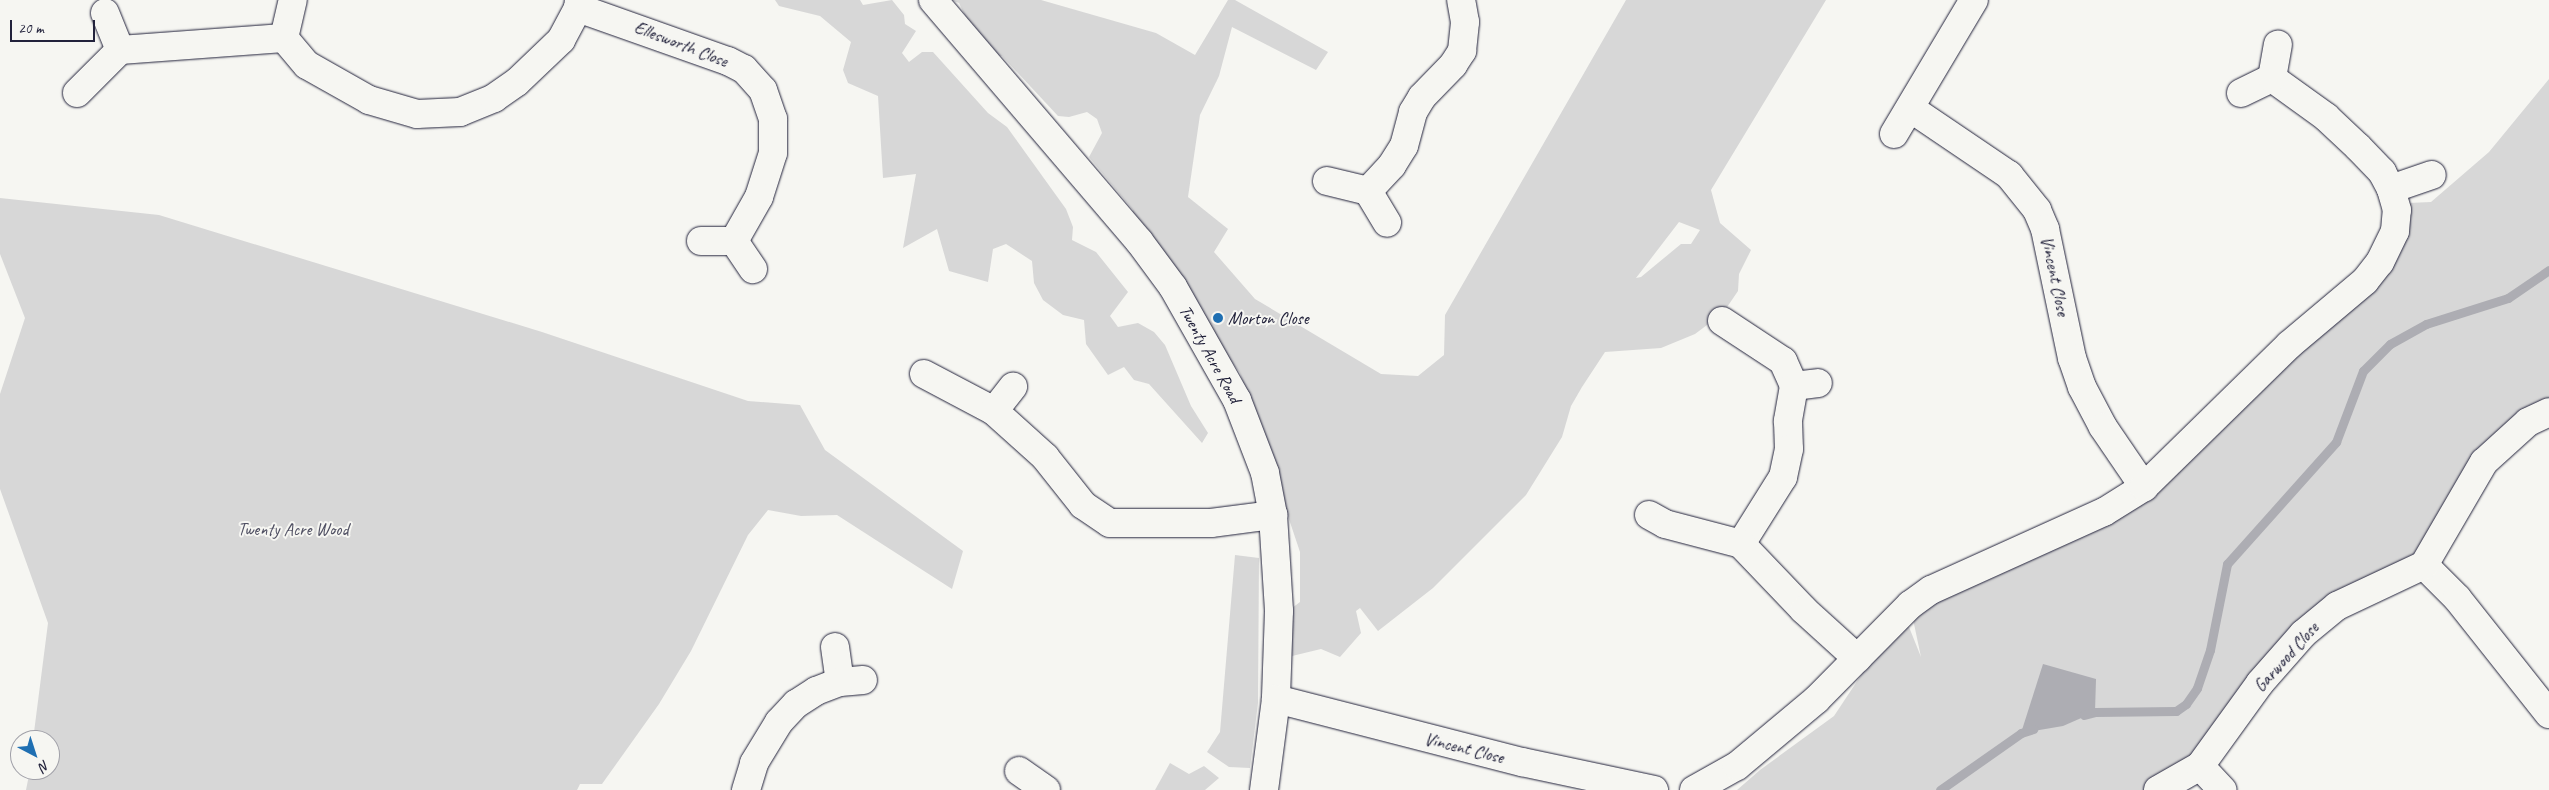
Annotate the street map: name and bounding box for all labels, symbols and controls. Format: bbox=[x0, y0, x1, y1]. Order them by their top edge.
scale bar bbox=[12, 10, 98, 42]
street label: Ellesworth Close bbox=[631, 16, 731, 72]
text: 20 m bbox=[18, 19, 44, 38]
street label: Vincent Close bbox=[2036, 234, 2074, 318]
street label: Twenty Acre Road bbox=[1174, 301, 1246, 407]
place label: Morton Close bbox=[1228, 307, 1309, 329]
marker: Morton Close bbox=[1212, 312, 1224, 324]
park label: Twenty Acre Wood bbox=[237, 518, 349, 540]
street label: Garwood Close bbox=[2249, 618, 2323, 696]
street label: Vincent Close bbox=[1422, 728, 1506, 768]
north arrow bbox=[10, 730, 60, 780]
text: N bbox=[36, 757, 53, 775]

